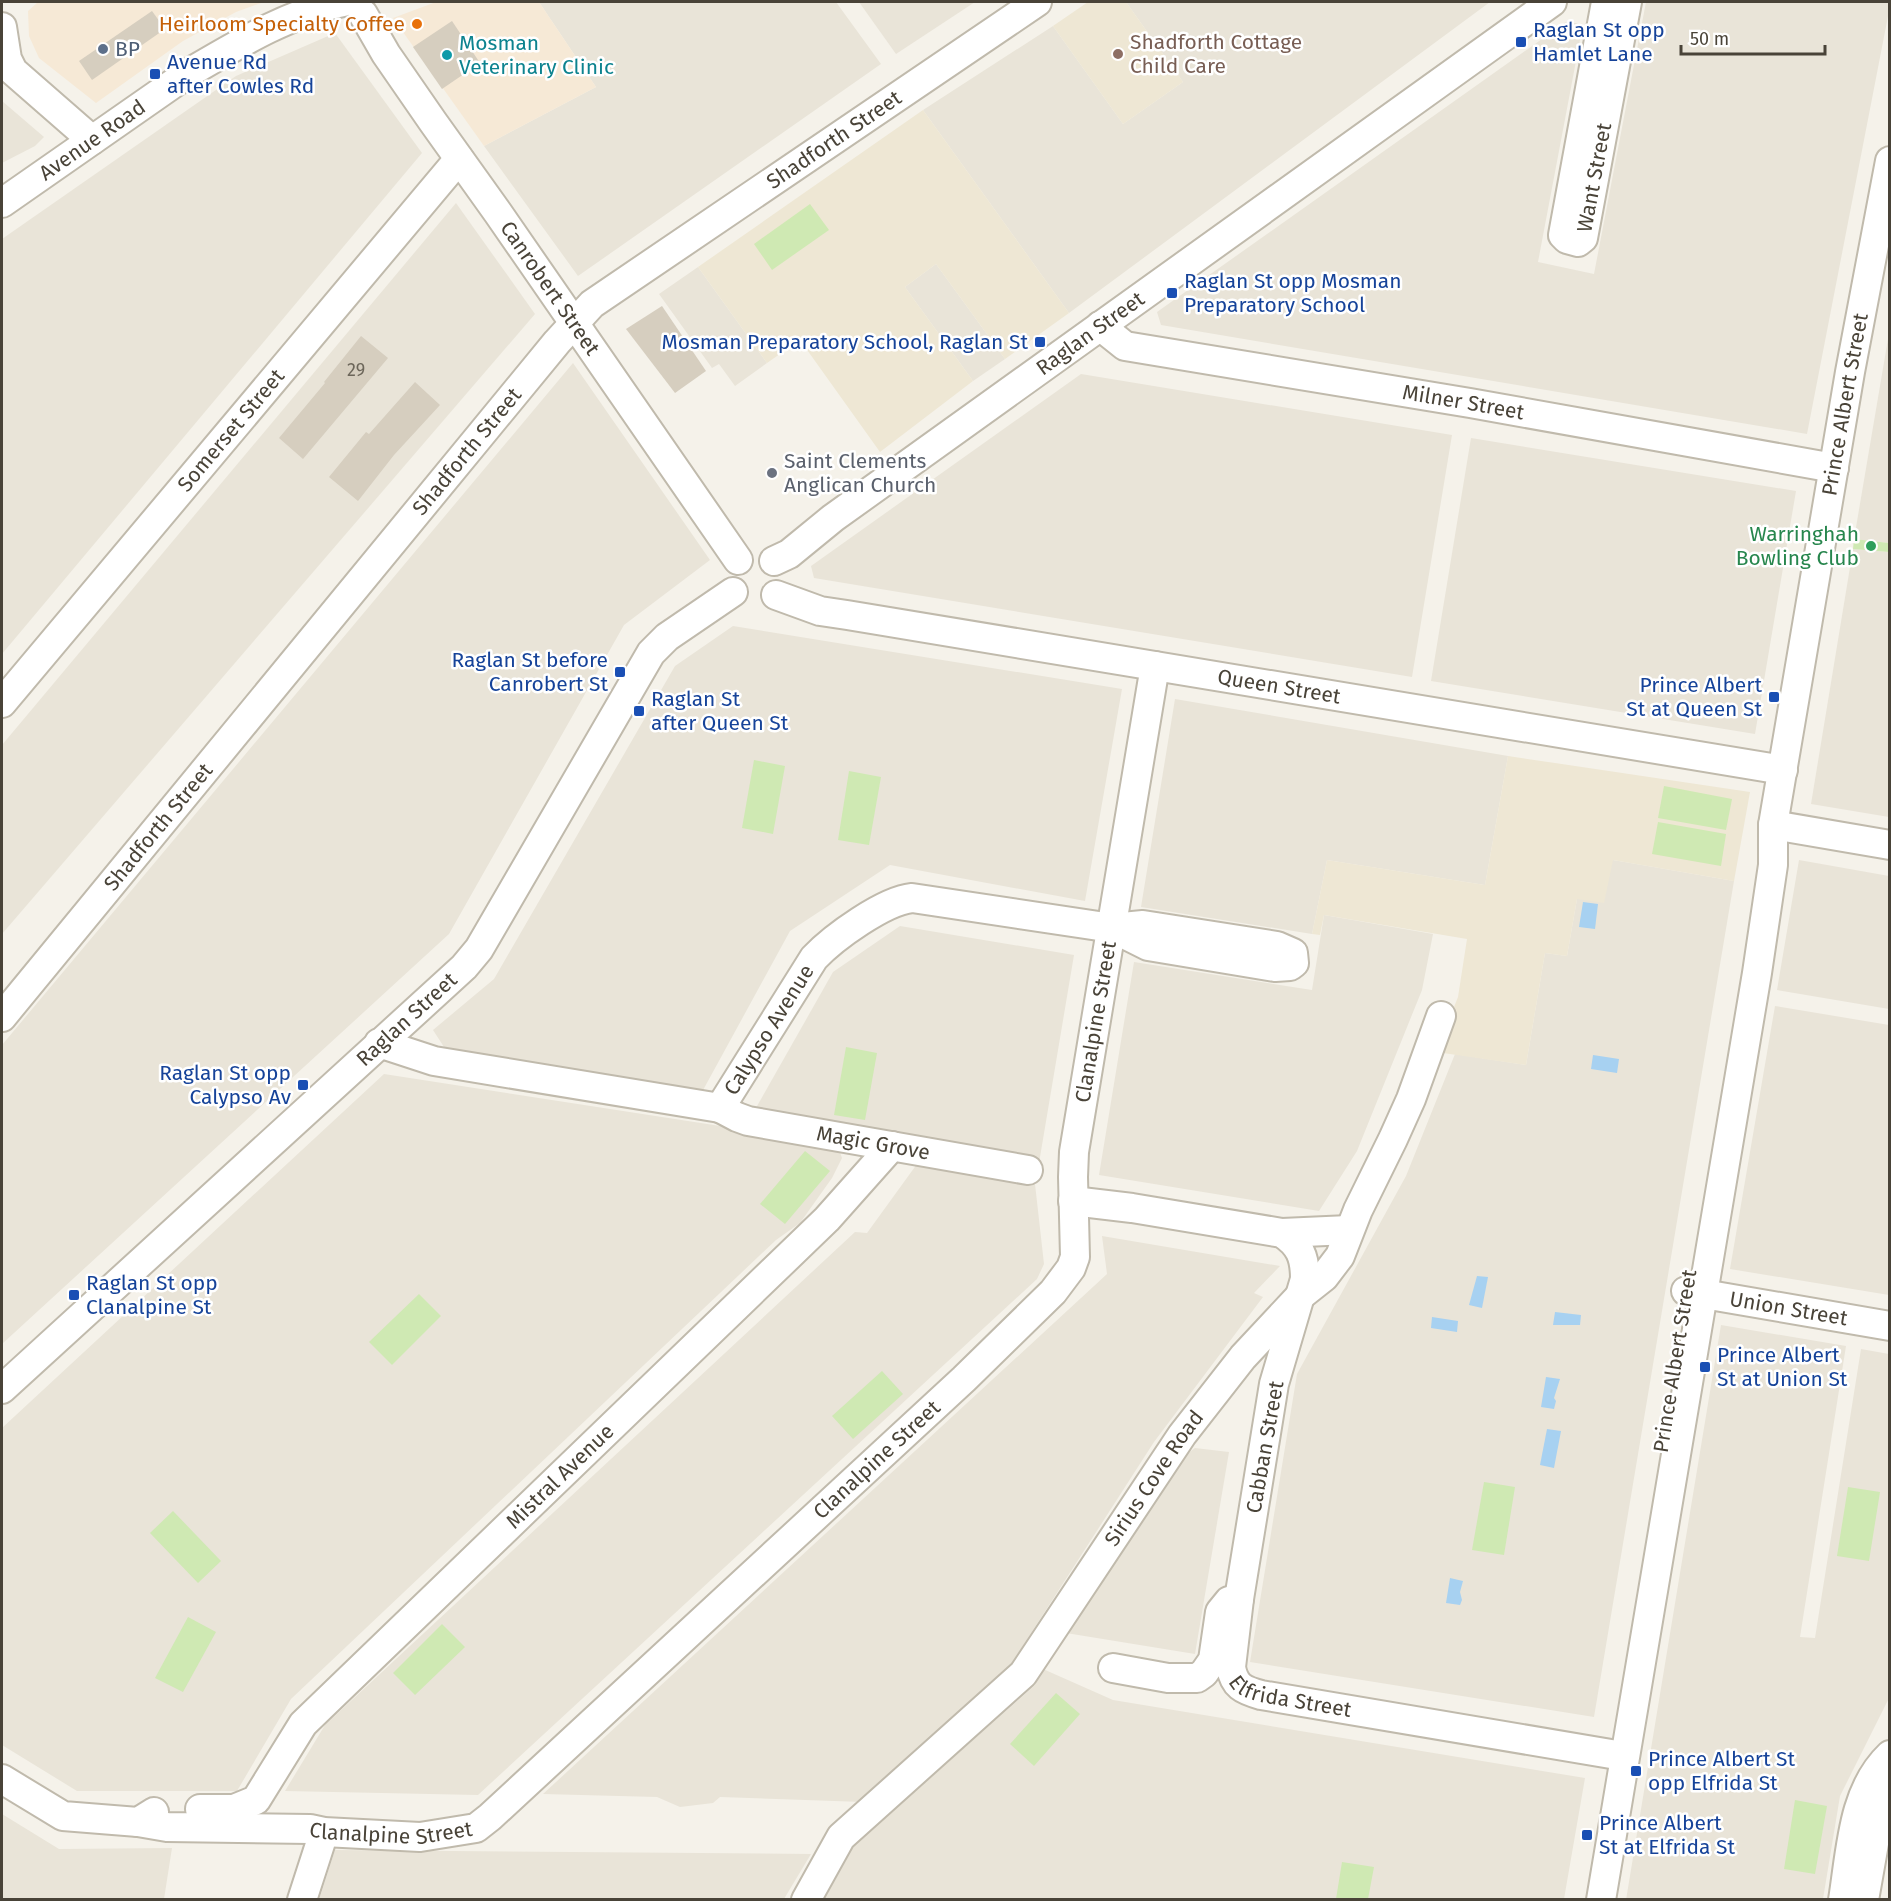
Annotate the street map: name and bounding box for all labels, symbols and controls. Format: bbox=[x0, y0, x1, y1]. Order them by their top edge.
place label: Heirloom Specialty Coffee bbox=[159, 11, 405, 37]
marker: Heirloom Specialty Coffee bbox=[410, 17, 424, 31]
place label: Raglan St opp Hamlet Lane bbox=[1533, 17, 1665, 67]
scale bar bbox=[1681, 18, 1825, 56]
text: 50 m bbox=[1690, 28, 1729, 50]
place label: Shadforth Cottage Child Care bbox=[1130, 29, 1302, 79]
place label: Mosman Veterinary Clinic bbox=[459, 30, 614, 80]
marker: Raglan St opp Hamlet Lane bbox=[1514, 35, 1528, 49]
place label: BP bbox=[115, 36, 140, 62]
marker: BP bbox=[96, 42, 110, 56]
marker: Shadforth Cottage Child Care bbox=[1111, 47, 1125, 61]
marker: Mosman Veterinary Clinic bbox=[440, 48, 454, 62]
place label: Avenue Rd after Cowles Rd bbox=[167, 49, 314, 99]
marker: Avenue Rd after Cowles Rd bbox=[148, 67, 162, 81]
street label: Shadforth Street bbox=[762, 85, 907, 195]
street label: Avenue Road bbox=[34, 94, 150, 186]
street label: Want Street bbox=[1571, 120, 1617, 234]
street label: Canrobert Street bbox=[495, 216, 606, 361]
place label: Raglan St opp Mosman Preparatory School bbox=[1184, 268, 1401, 318]
street label: Raglan Street bbox=[1031, 286, 1150, 381]
marker: Raglan St opp Mosman Preparatory School bbox=[1165, 286, 1179, 300]
street label: Prince Albert Street bbox=[1816, 310, 1874, 498]
place label: Mosman Preparatory School, Raglan St bbox=[661, 329, 1028, 355]
marker: Mosman Preparatory School, Raglan St bbox=[1033, 335, 1047, 349]
house number: 29 bbox=[347, 359, 365, 381]
street label: Somerset Street bbox=[172, 363, 290, 497]
street label: Milner Street bbox=[1401, 379, 1527, 425]
street label: Shadforth Street bbox=[407, 382, 527, 521]
place label: Saint Clements Anglican Church bbox=[784, 448, 936, 498]
marker: Saint Clements Anglican Church bbox=[765, 466, 779, 480]
place label: Warringhah Bowling Club bbox=[1736, 521, 1859, 571]
marker: Warringhah Bowling Club bbox=[1864, 539, 1878, 553]
place label: Raglan St before Canrobert St bbox=[452, 647, 608, 697]
street label: Queen Street bbox=[1215, 664, 1343, 710]
marker: Raglan St before Canrobert St bbox=[613, 665, 627, 679]
place label: Prince Albert St at Queen St bbox=[1626, 672, 1762, 722]
place label: Raglan St after Queen St bbox=[651, 686, 789, 736]
marker: Prince Albert St at Queen St bbox=[1767, 690, 1781, 704]
marker: Raglan St after Queen St bbox=[632, 704, 646, 718]
street label: Shadforth Street bbox=[98, 758, 219, 896]
street label: Clanalpine Street bbox=[1069, 939, 1122, 1105]
street label: Calypso Avenue bbox=[718, 960, 820, 1100]
street label: Raglan Street bbox=[351, 967, 463, 1072]
place label: Raglan St opp Calypso Av bbox=[159, 1060, 292, 1110]
marker: Raglan St opp Calypso Av bbox=[296, 1078, 310, 1092]
street label: Magic Grove bbox=[814, 1120, 932, 1166]
street label: Prince Albert Street bbox=[1648, 1267, 1702, 1454]
place label: Raglan St opp Clanalpine St bbox=[86, 1270, 218, 1320]
street label: Union Street bbox=[1727, 1286, 1850, 1332]
marker: Raglan St opp Clanalpine St bbox=[67, 1288, 81, 1302]
place label: Prince Albert St at Union St bbox=[1717, 1342, 1848, 1392]
marker: Prince Albert St at Union St bbox=[1698, 1360, 1712, 1374]
street label: Cabban Street bbox=[1241, 1378, 1290, 1515]
street label: Clanalpine Street bbox=[808, 1394, 946, 1525]
street label: Sirius Cove Road bbox=[1099, 1405, 1209, 1551]
street label: Mistral Avenue bbox=[501, 1419, 619, 1534]
street label: Elfrida Street bbox=[1223, 1670, 1354, 1723]
place label: Prince Albert St opp Elfrida St bbox=[1648, 1746, 1796, 1796]
marker: Prince Albert St opp Elfrida St bbox=[1629, 1764, 1643, 1778]
place label: Prince Albert St at Elfrida St bbox=[1599, 1810, 1735, 1860]
street label: Clanalpine Street bbox=[307, 1816, 475, 1850]
marker: Prince Albert St at Elfrida St bbox=[1580, 1828, 1594, 1842]

